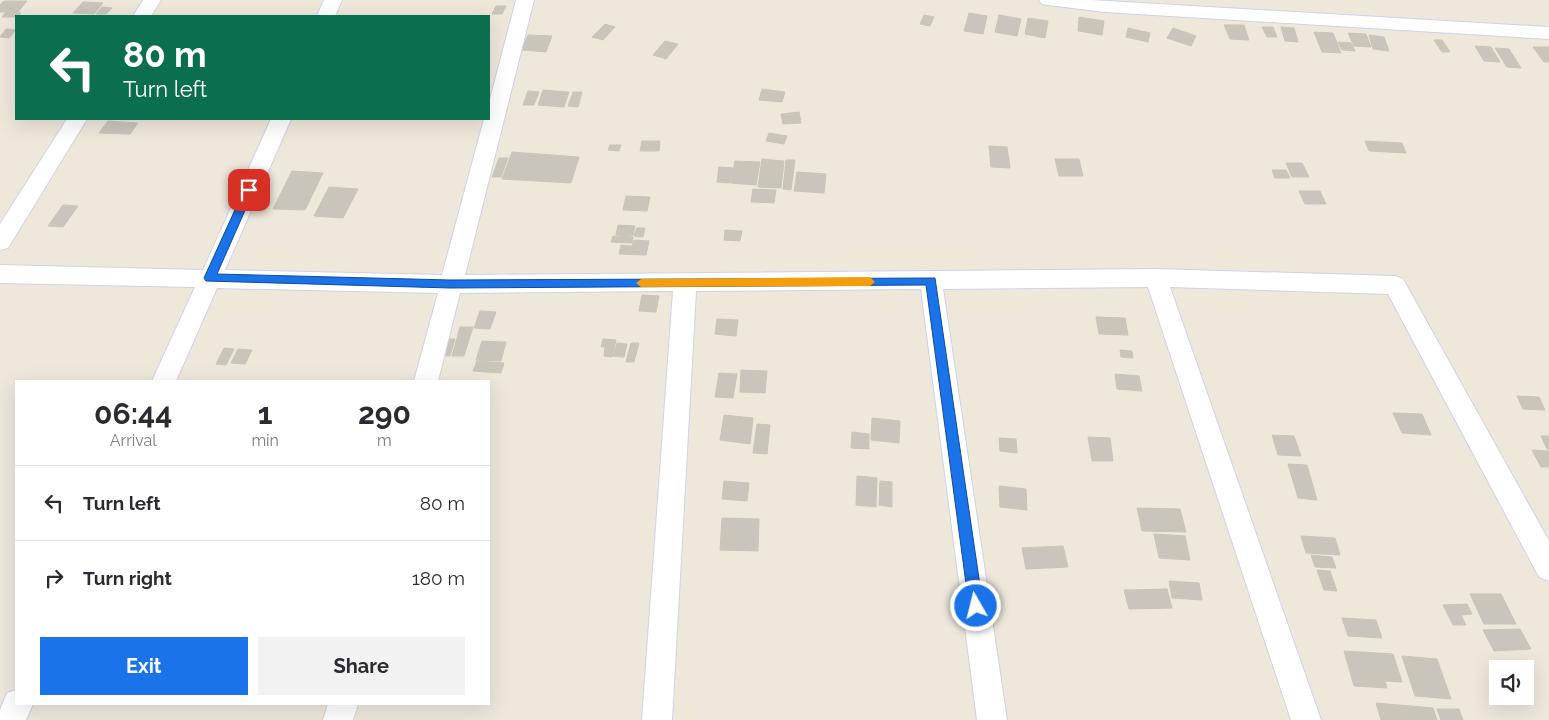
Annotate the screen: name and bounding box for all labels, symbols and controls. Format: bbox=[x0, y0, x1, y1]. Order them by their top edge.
text: 80 m bbox=[123, 34, 207, 75]
icon: left bbox=[40, 35, 105, 100]
text: Turn left bbox=[123, 76, 207, 102]
pin bbox=[228, 169, 270, 211]
icon: arrive bbox=[235, 176, 263, 204]
text: 06:44 bbox=[94, 396, 172, 431]
text: 1 bbox=[258, 396, 273, 431]
text: 290 bbox=[358, 396, 411, 431]
text: Arrival bbox=[110, 431, 157, 450]
text: min bbox=[251, 431, 279, 450]
text: m bbox=[377, 431, 392, 450]
icon: left bbox=[40, 489, 68, 517]
text: Turn left bbox=[83, 492, 160, 514]
text: 80 m bbox=[420, 492, 465, 514]
icon: right bbox=[40, 564, 68, 592]
text: Turn right bbox=[83, 567, 172, 589]
text: 180 m bbox=[412, 567, 465, 589]
position arrow bbox=[949, 579, 1001, 631]
button: Exit bbox=[40, 637, 248, 695]
button: Share bbox=[258, 637, 465, 695]
map controls bbox=[1489, 660, 1534, 705]
button: sound bbox=[1489, 660, 1534, 705]

